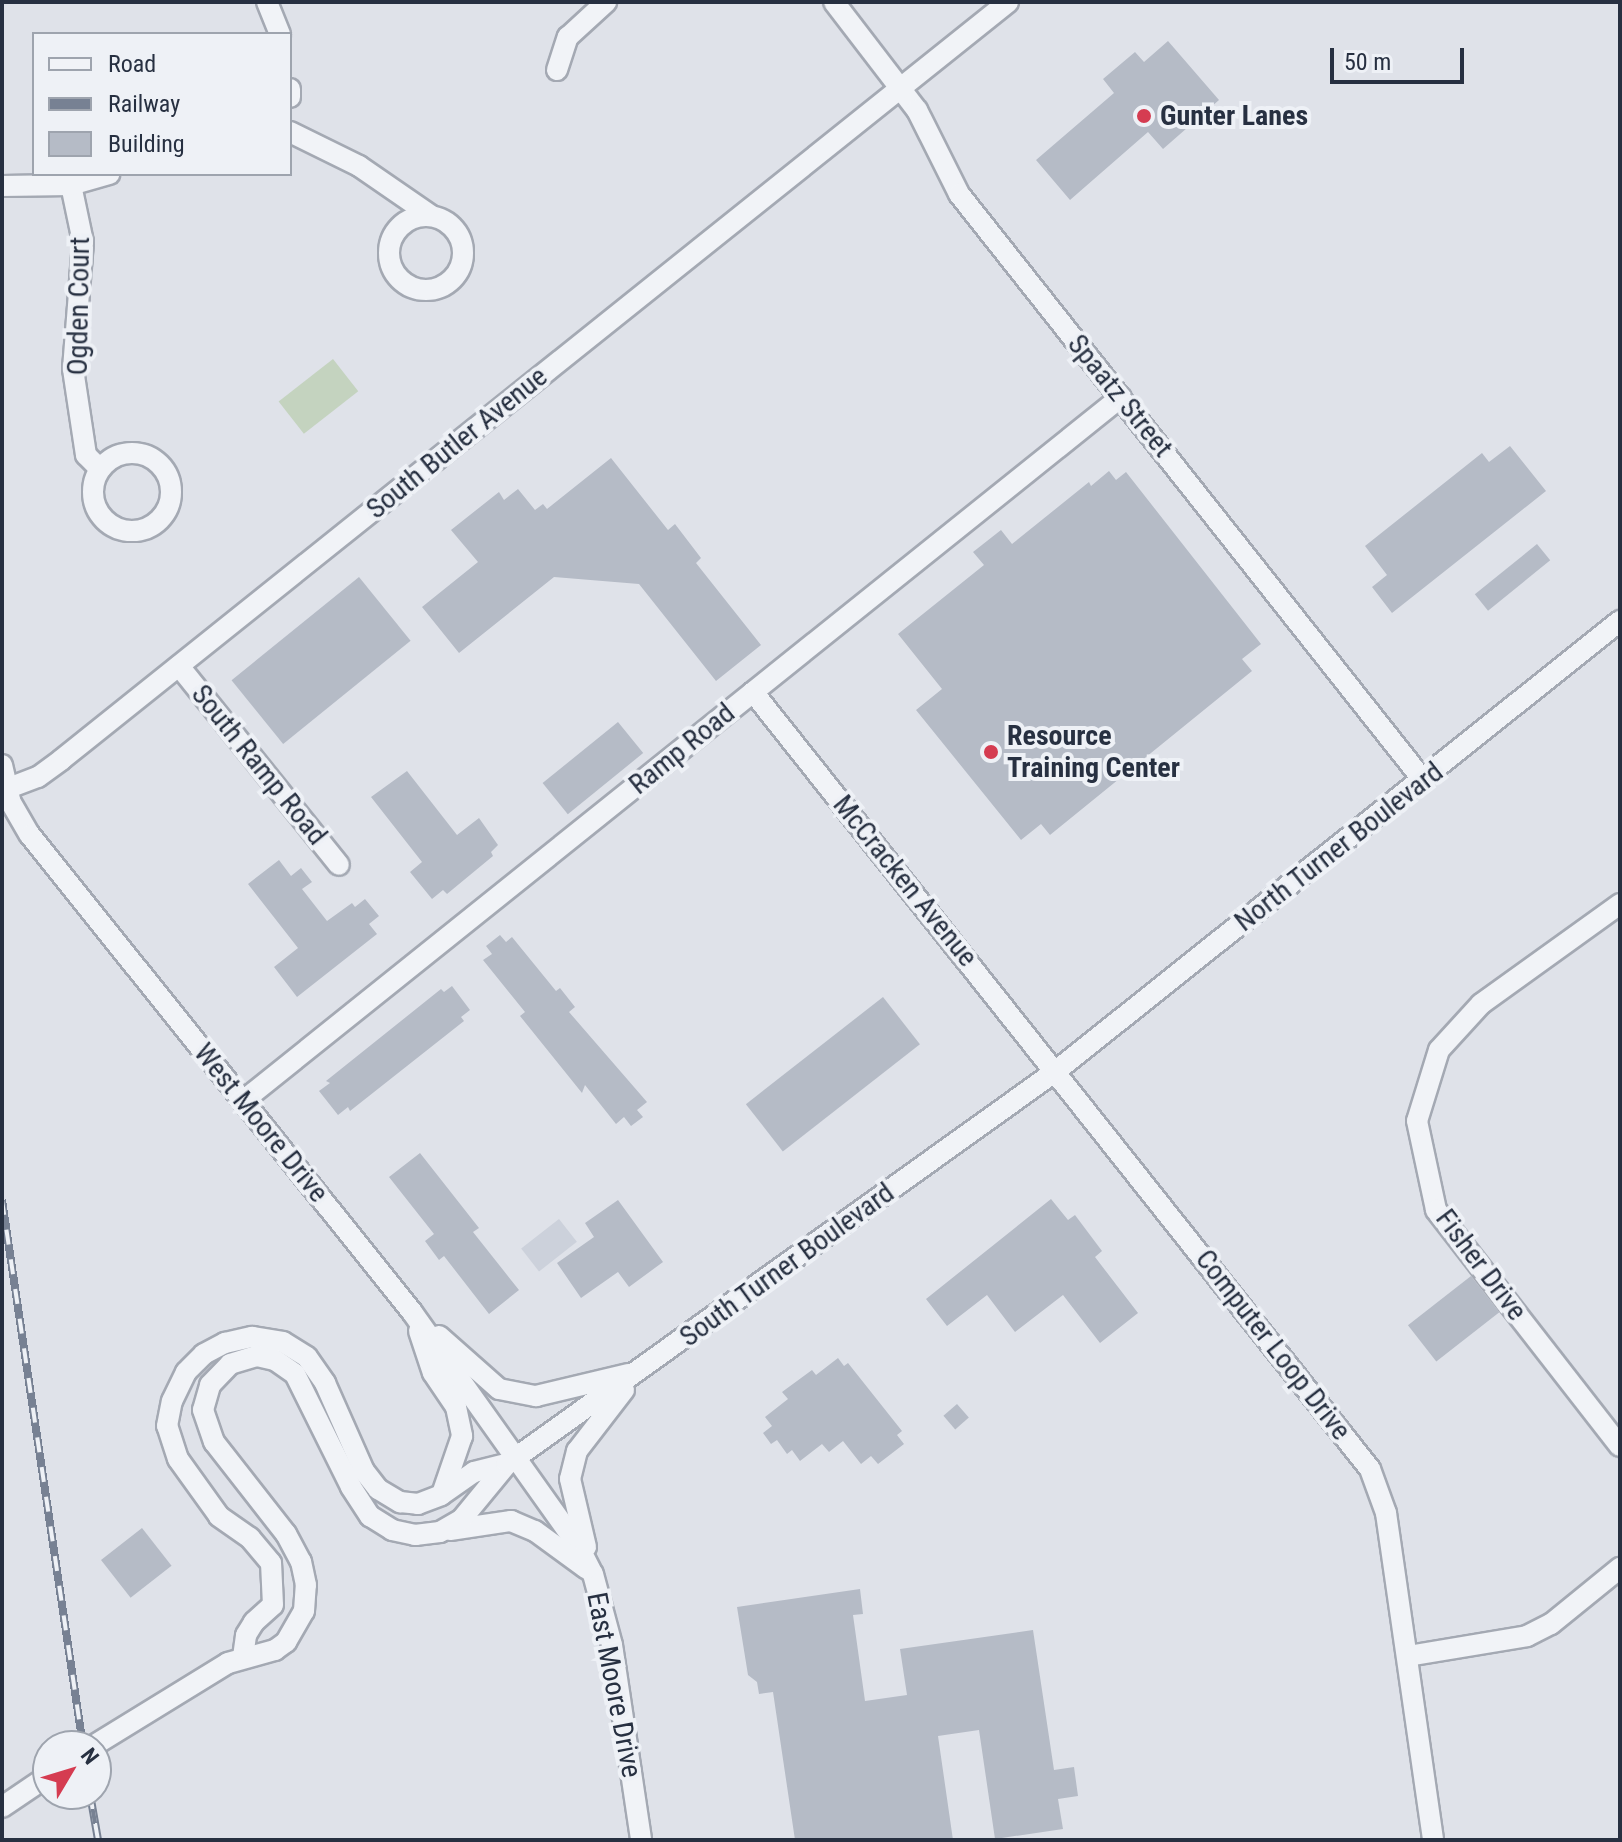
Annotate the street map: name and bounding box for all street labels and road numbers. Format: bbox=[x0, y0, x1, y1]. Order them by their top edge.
street label: Ogden Court bbox=[61, 236, 97, 376]
street label: Spaatz Street bbox=[1060, 328, 1180, 464]
street label: South Butler Avenue bbox=[360, 360, 554, 526]
street label: South Ramp Road bbox=[184, 678, 334, 852]
street label: Ramp Road bbox=[623, 696, 741, 802]
street label: North Turner Boulevard bbox=[1228, 755, 1450, 939]
street label: McCracken Avenue bbox=[826, 789, 984, 973]
street label: West Moore Drive bbox=[187, 1037, 335, 1209]
street label: South Turner Boulevard bbox=[673, 1176, 901, 1354]
street label: Fisher Drive bbox=[1428, 1203, 1534, 1327]
street label: Computer Loop Drive bbox=[1188, 1243, 1358, 1447]
street label: East Moore Drive bbox=[580, 1590, 648, 1780]

